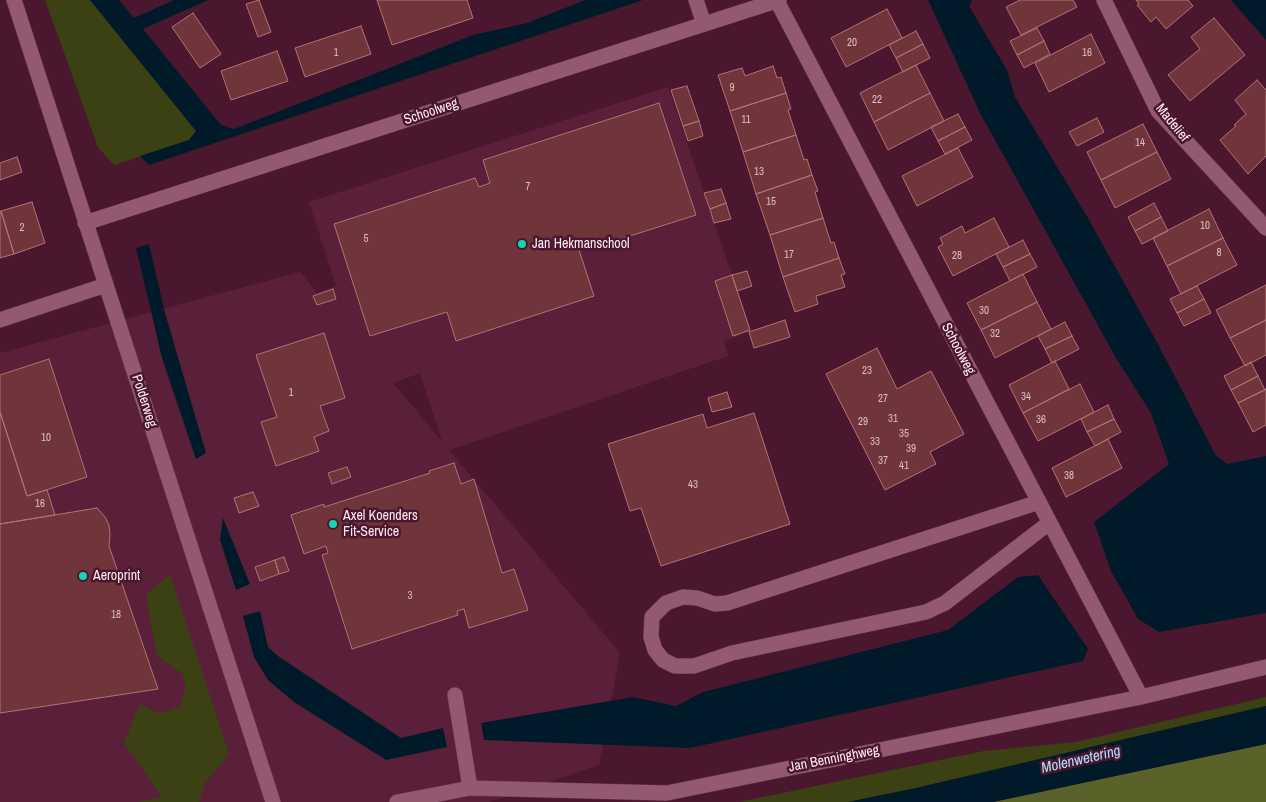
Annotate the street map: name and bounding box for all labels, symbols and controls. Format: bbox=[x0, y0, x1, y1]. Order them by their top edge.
house number: 20 bbox=[847, 36, 857, 50]
house number: 1 bbox=[333, 46, 339, 60]
house number: 16 bbox=[1082, 46, 1092, 60]
house number: 9 bbox=[729, 81, 735, 95]
house number: 22 bbox=[872, 93, 882, 107]
street label: Schoolweg bbox=[402, 95, 460, 129]
street label: Madelief bbox=[1152, 101, 1192, 145]
house number: 11 bbox=[741, 113, 751, 127]
house number: 14 bbox=[1135, 136, 1145, 150]
house number: 13 bbox=[754, 165, 764, 179]
house number: 7 bbox=[525, 180, 531, 194]
house number: 15 bbox=[766, 195, 776, 209]
house number: 10 bbox=[1200, 219, 1210, 233]
house number: 2 bbox=[19, 221, 25, 235]
house number: 5 bbox=[363, 232, 369, 246]
place label: Jan Hekmanschool bbox=[532, 236, 630, 252]
marker: Jan Hekmanschool bbox=[516, 238, 528, 250]
house number: 8 bbox=[1216, 246, 1222, 260]
house number: 17 bbox=[784, 248, 794, 262]
house number: 28 bbox=[952, 249, 962, 263]
house number: 30 bbox=[979, 304, 989, 318]
street label: Schoolweg bbox=[937, 320, 979, 378]
house number: 32 bbox=[990, 327, 1000, 341]
house number: 23 bbox=[862, 364, 872, 378]
street label: Polderweg bbox=[128, 373, 160, 429]
house number: 1 bbox=[288, 386, 294, 400]
house number: 34 bbox=[1021, 390, 1031, 404]
house number: 27 bbox=[878, 392, 888, 406]
house number: 31 bbox=[888, 412, 898, 426]
house number: 36 bbox=[1036, 413, 1046, 427]
house number: 29 bbox=[858, 415, 868, 429]
house number: 35 bbox=[899, 427, 909, 441]
house number: 10 bbox=[41, 431, 51, 445]
house number: 33 bbox=[870, 435, 880, 449]
house number: 39 bbox=[906, 442, 916, 456]
house number: 37 bbox=[878, 454, 888, 468]
house number: 41 bbox=[899, 459, 909, 473]
house number: 38 bbox=[1064, 469, 1074, 483]
house number: 43 bbox=[688, 478, 698, 492]
house number: 16 bbox=[35, 497, 45, 511]
place label: Axel Koenders Fit-Service bbox=[343, 508, 418, 540]
marker: Axel Koenders Fit-Service bbox=[327, 518, 339, 530]
place label: Aeroprint bbox=[93, 568, 140, 584]
marker: Aeroprint bbox=[77, 570, 89, 582]
house number: 3 bbox=[407, 589, 413, 603]
house number: 18 bbox=[111, 608, 121, 622]
street label: Jan Benninghweg bbox=[787, 742, 881, 776]
water label: Molenwetering bbox=[1040, 742, 1122, 778]

